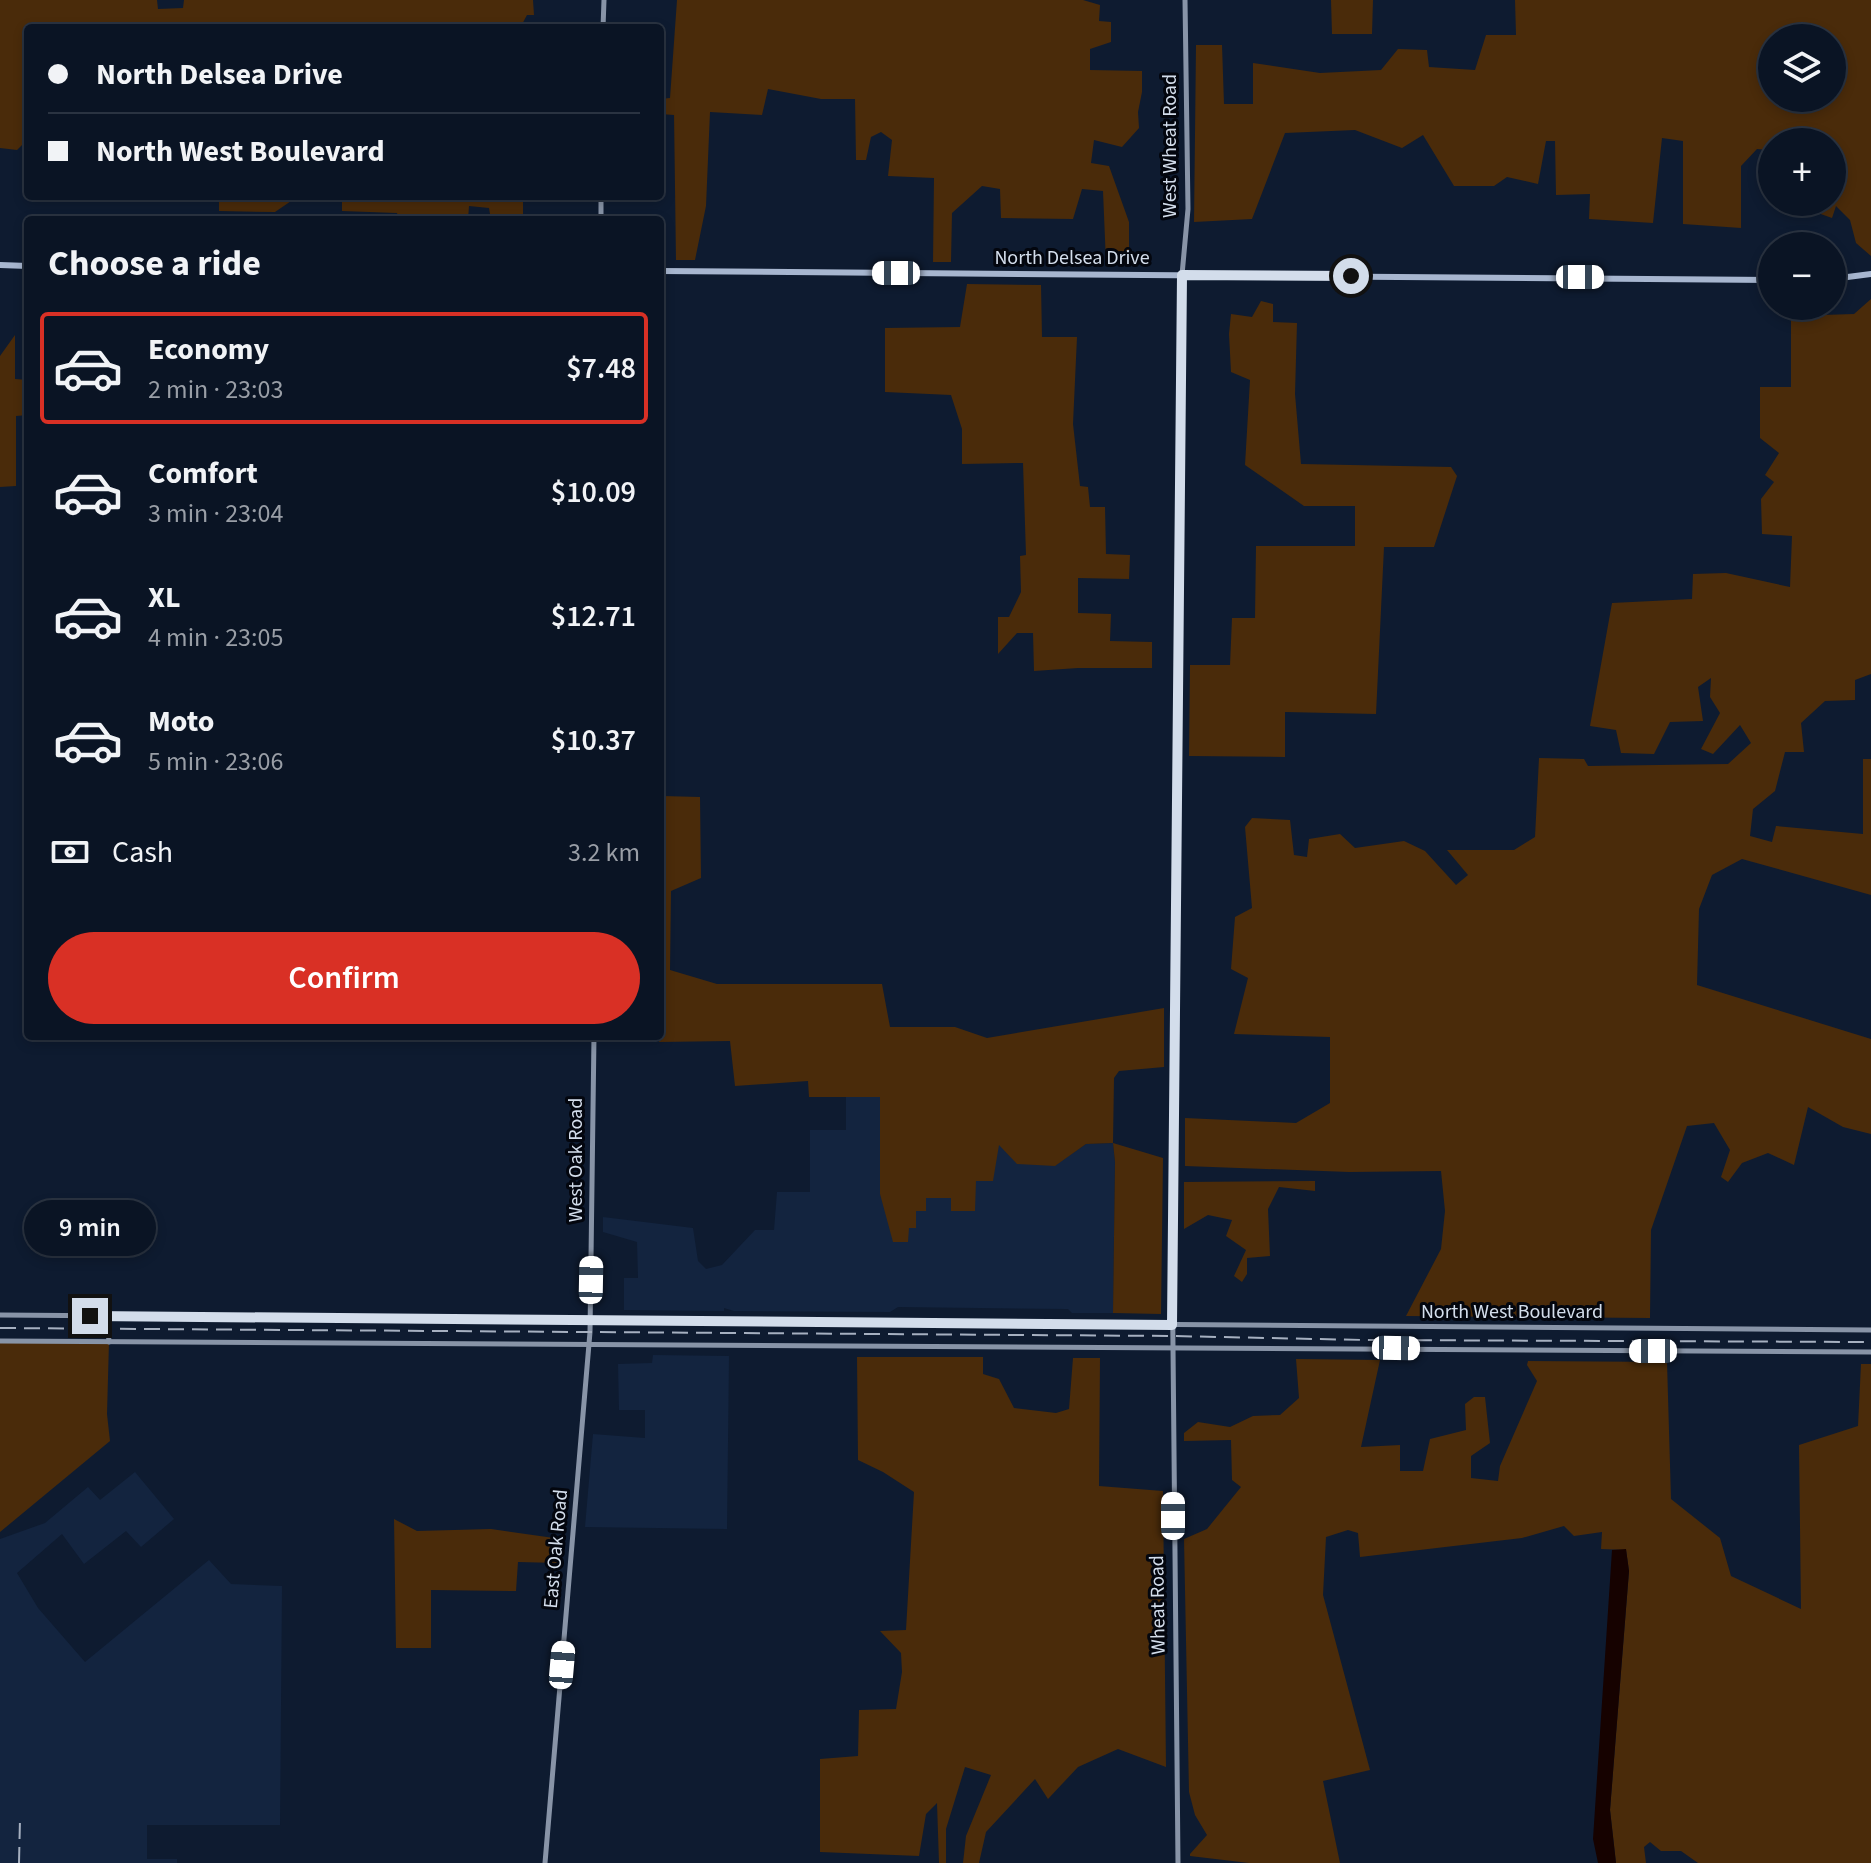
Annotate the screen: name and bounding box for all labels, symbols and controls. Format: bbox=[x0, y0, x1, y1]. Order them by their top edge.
map controls bbox=[1758, 24, 1846, 320]
button: layers bbox=[1758, 24, 1846, 112]
text: North Delsea Drive bbox=[96, 53, 343, 96]
street label: West Wheat Road bbox=[1156, 74, 1184, 218]
button: + bbox=[1758, 128, 1846, 216]
text: North West Boulevard bbox=[96, 130, 385, 173]
button: − bbox=[1758, 232, 1846, 320]
text: Choose a ride bbox=[48, 238, 261, 289]
street label: North Delsea Drive bbox=[994, 244, 1150, 272]
route start bbox=[1333, 258, 1369, 294]
car bbox=[872, 261, 920, 285]
car bbox=[1556, 265, 1604, 289]
text: Economy bbox=[148, 328, 269, 371]
icon: car bbox=[52, 332, 124, 404]
text: $7.48 bbox=[566, 347, 636, 390]
text: 2 min · 23:03 bbox=[148, 371, 283, 408]
text: Comfort bbox=[148, 452, 258, 495]
icon: car bbox=[52, 456, 124, 528]
text: $10.09 bbox=[551, 471, 636, 514]
text: 3 min · 23:04 bbox=[148, 495, 283, 532]
text: XL bbox=[148, 576, 181, 619]
icon: car bbox=[52, 580, 124, 652]
text: $12.71 bbox=[551, 595, 636, 638]
text: 4 min · 23:05 bbox=[148, 619, 283, 656]
text: Moto bbox=[148, 700, 214, 743]
icon: car bbox=[52, 704, 124, 776]
text: $10.37 bbox=[551, 719, 636, 762]
text: 5 min · 23:06 bbox=[148, 743, 283, 780]
icon: cash bbox=[48, 830, 92, 874]
text: Cash bbox=[112, 831, 173, 874]
text: 3.2 km bbox=[568, 834, 640, 871]
button: Confirm bbox=[48, 932, 640, 1024]
street label: West Oak Road bbox=[562, 1098, 590, 1222]
callout: 9 min bbox=[24, 1200, 156, 1256]
text: 9 min bbox=[59, 1209, 121, 1246]
car bbox=[579, 1256, 603, 1304]
route end bbox=[72, 1298, 108, 1334]
street label: North West Boulevard bbox=[1421, 1298, 1603, 1326]
car bbox=[1372, 1336, 1420, 1360]
car bbox=[1629, 1339, 1677, 1363]
street label: East Oak Road bbox=[537, 1488, 575, 1610]
car bbox=[1161, 1492, 1185, 1540]
street label: Wheat Road bbox=[1143, 1555, 1173, 1655]
car bbox=[548, 1640, 576, 1690]

